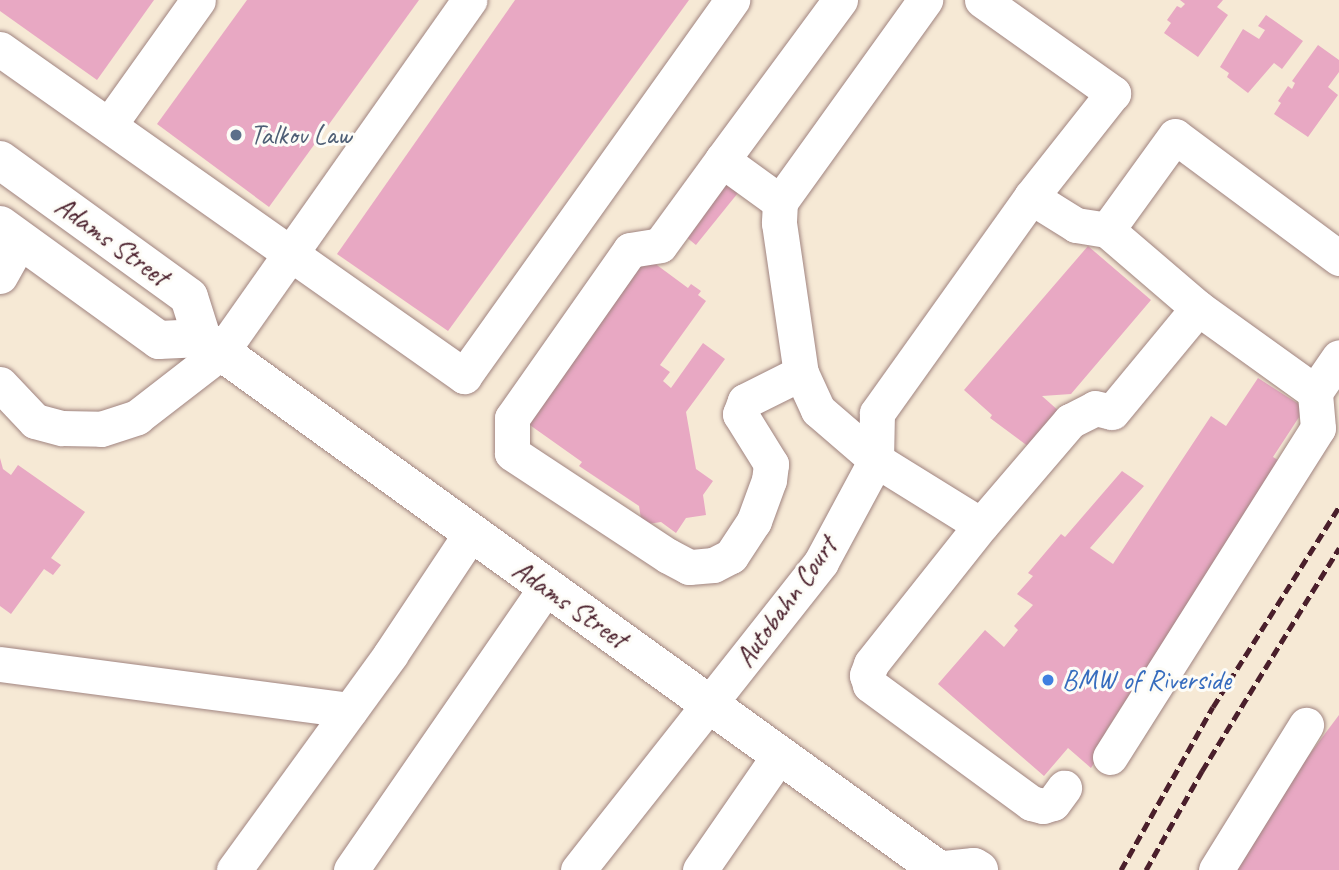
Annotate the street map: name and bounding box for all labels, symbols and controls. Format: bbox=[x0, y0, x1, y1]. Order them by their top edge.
place label: Talkov Law bbox=[250, 118, 352, 152]
marker: Talkov Law bbox=[228, 127, 244, 143]
street label: Adams Street bbox=[49, 189, 175, 293]
street label: Autobahn Court bbox=[728, 531, 844, 673]
street label: Adams Street bbox=[506, 552, 634, 656]
place label: BMW of Riverside bbox=[1062, 663, 1231, 697]
marker: BMW of Riverside bbox=[1040, 672, 1056, 688]

